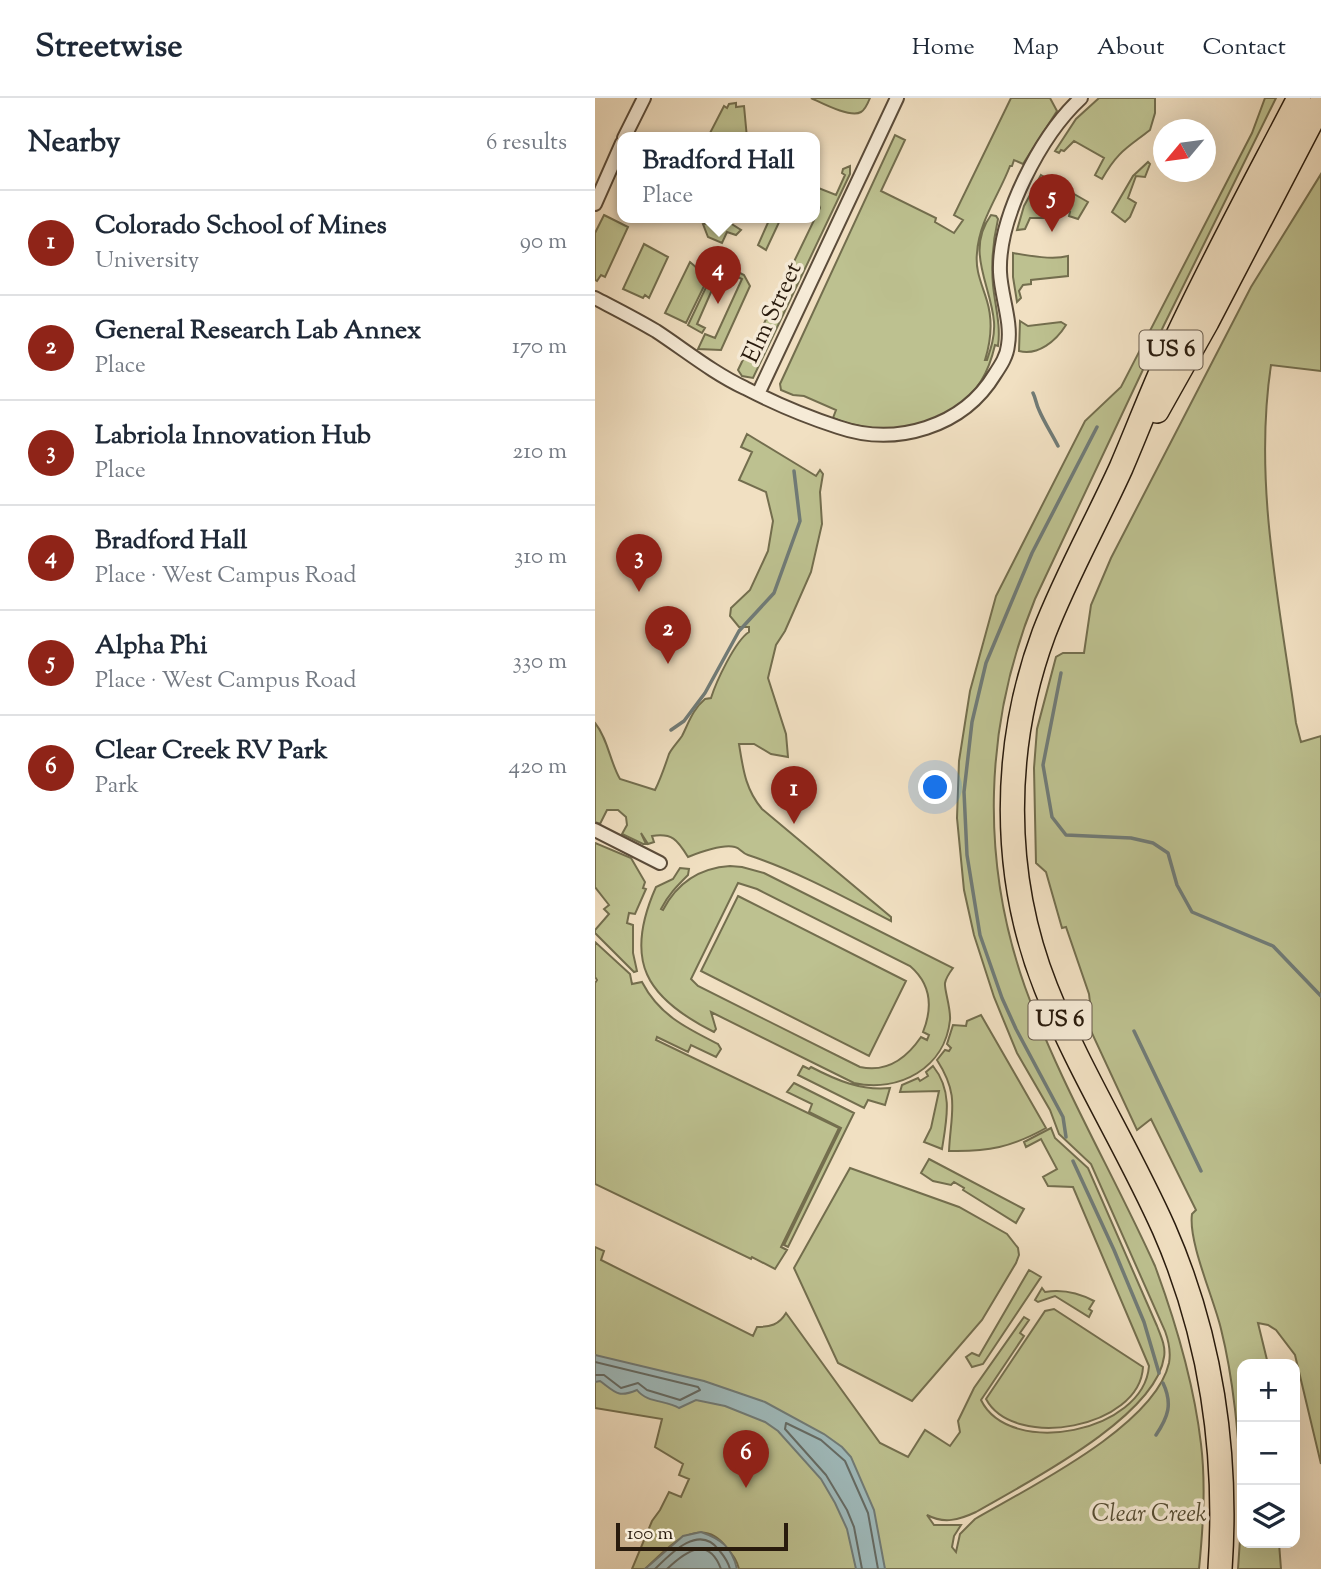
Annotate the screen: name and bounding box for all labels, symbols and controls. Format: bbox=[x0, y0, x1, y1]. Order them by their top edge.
text: Streetwise bbox=[35, 24, 183, 72]
text: Home bbox=[912, 31, 975, 65]
text: Map bbox=[1013, 31, 1059, 65]
text: About bbox=[1097, 31, 1164, 65]
text: Contact bbox=[1202, 31, 1286, 65]
north arrow bbox=[1153, 119, 1216, 182]
text: Nearby bbox=[28, 122, 120, 165]
text: 6 results bbox=[486, 127, 567, 160]
popup bbox=[617, 132, 820, 223]
text: Bradford Hall bbox=[642, 143, 795, 180]
pin: 5 bbox=[1029, 174, 1075, 232]
text: Place bbox=[642, 180, 693, 213]
text: Colorado School of Mines bbox=[95, 208, 387, 245]
text: 1 bbox=[47, 226, 55, 259]
text: 90 m bbox=[520, 226, 567, 259]
text: University bbox=[95, 245, 199, 278]
pin: 4 bbox=[695, 246, 741, 304]
street label: Elm Street bbox=[735, 257, 811, 369]
text: General Research Lab Annex bbox=[95, 313, 421, 350]
road number: US 6 bbox=[1139, 330, 1203, 370]
text: 2 bbox=[46, 331, 56, 364]
text: 170 m bbox=[512, 331, 567, 364]
text: Place bbox=[95, 350, 146, 383]
text: Labriola Innovation Hub bbox=[95, 418, 371, 455]
text: 3 bbox=[46, 436, 56, 469]
text: 210 m bbox=[513, 436, 567, 469]
text: Place bbox=[95, 455, 146, 488]
text: Bradford Hall bbox=[95, 523, 247, 560]
pin: 3 bbox=[616, 534, 662, 592]
text: 4 bbox=[45, 541, 57, 574]
text: 310 m bbox=[514, 541, 567, 574]
text: Place · West Campus Road bbox=[95, 560, 356, 593]
pin: 2 bbox=[645, 606, 691, 664]
text: Alpha Phi bbox=[95, 628, 208, 665]
text: 5 bbox=[47, 646, 55, 679]
text: 330 m bbox=[513, 646, 567, 679]
text: Place · West Campus Road bbox=[95, 665, 356, 698]
text: Clear Creek RV Park bbox=[95, 733, 328, 770]
text: 6 bbox=[45, 751, 57, 784]
text: 420 m bbox=[509, 751, 567, 784]
pin: 1 bbox=[771, 766, 817, 824]
text: Park bbox=[95, 770, 139, 803]
your location bbox=[918, 770, 952, 804]
road number: US 6 bbox=[1029, 1001, 1091, 1040]
map controls bbox=[1237, 1359, 1300, 1548]
button: + bbox=[1237, 1359, 1300, 1422]
button: − bbox=[1237, 1422, 1300, 1485]
pin: 6 bbox=[723, 1430, 769, 1488]
button: layers bbox=[1237, 1485, 1300, 1548]
park label: Clear Creek bbox=[1091, 1498, 1207, 1532]
scale bar bbox=[616, 1520, 787, 1552]
text: 100 m bbox=[627, 1521, 673, 1548]

